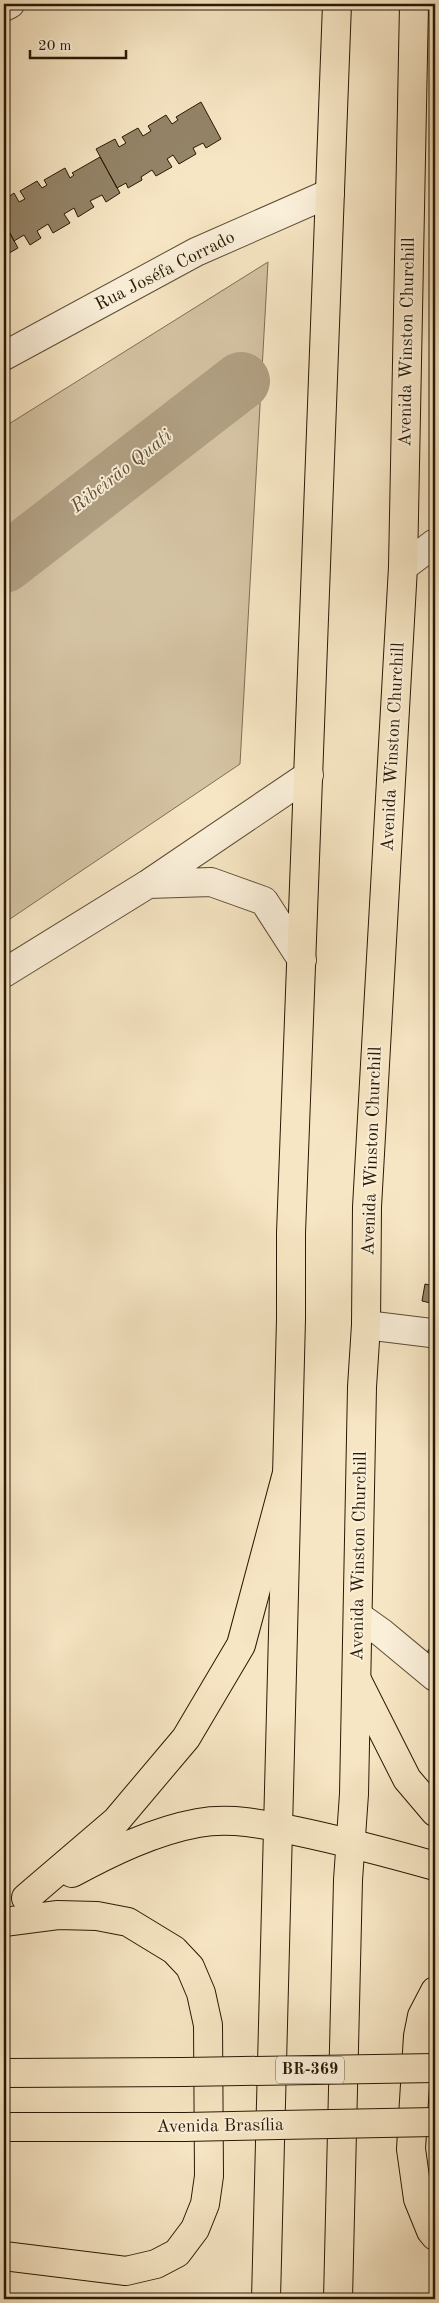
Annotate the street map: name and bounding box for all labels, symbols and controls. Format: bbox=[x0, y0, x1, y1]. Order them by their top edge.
scale bar bbox=[30, 28, 126, 60]
text: 20 m bbox=[38, 39, 72, 54]
street label: Rua Joséfa Corrado bbox=[92, 228, 238, 314]
street label: Avenida Winston Churchill bbox=[396, 237, 418, 447]
water label: Ribeirão Quati bbox=[67, 426, 177, 518]
street label: Avenida Winston Churchill bbox=[379, 642, 407, 852]
street label: Avenida Winston Churchill bbox=[359, 1046, 385, 1256]
street label: Avenida Winston Churchill bbox=[348, 1451, 370, 1661]
road number: BR-369 bbox=[276, 2056, 344, 2084]
street label: Avenida Brasília bbox=[156, 2116, 284, 2136]

